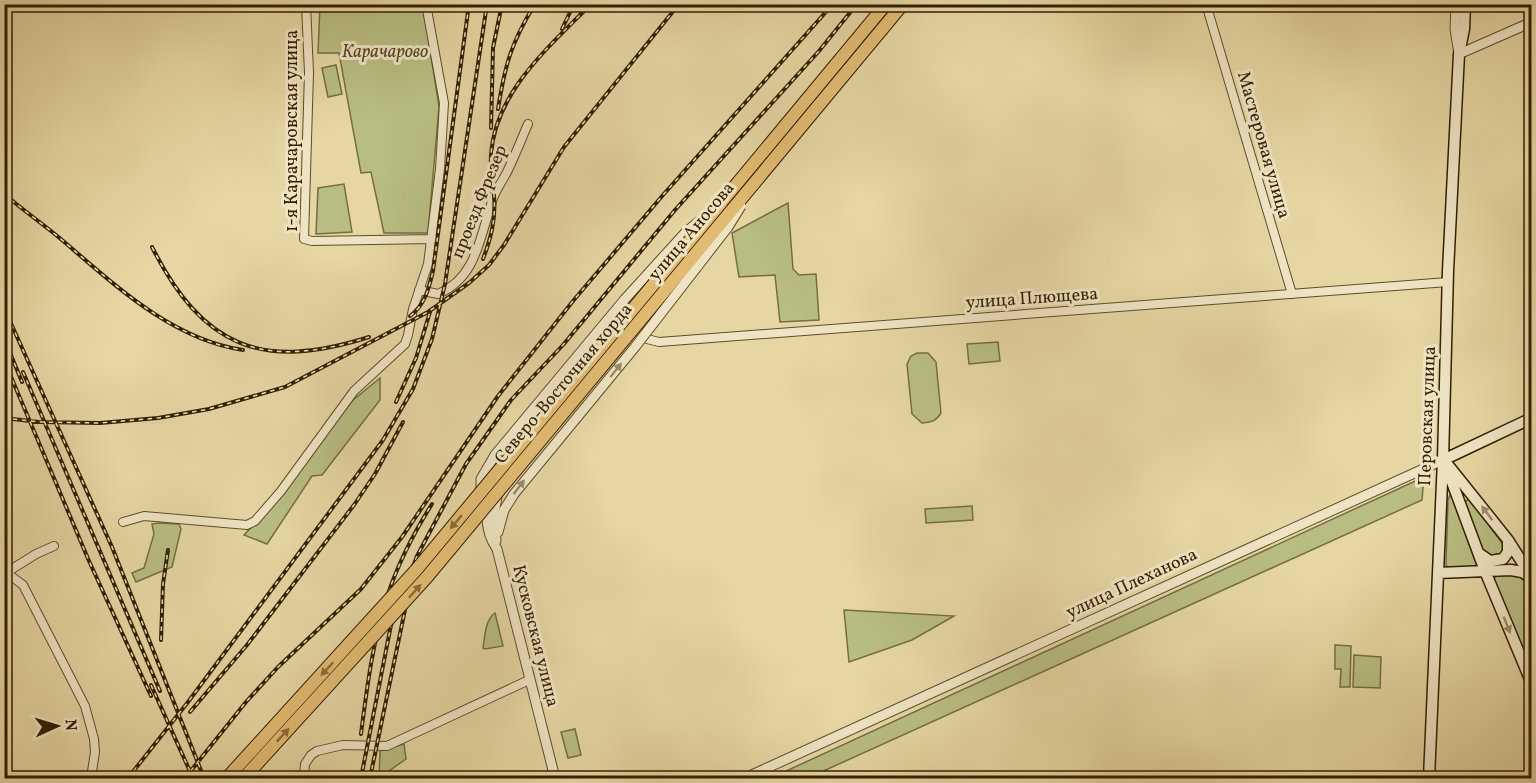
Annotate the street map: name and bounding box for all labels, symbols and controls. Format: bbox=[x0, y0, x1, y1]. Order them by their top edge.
street label: 1-я Карачаровская улица bbox=[280, 30, 305, 232]
park label: Карачарово bbox=[342, 40, 428, 65]
street label: Мастеровая улица bbox=[1230, 69, 1296, 222]
street label: проезд Фрезер bbox=[446, 141, 514, 263]
street label: улица Аносова bbox=[643, 177, 741, 287]
street label: улица Плющева bbox=[965, 282, 1099, 316]
street label: Северо-Восточная хорда bbox=[489, 298, 639, 470]
street label: Перовская улица bbox=[1413, 346, 1443, 486]
one-way arrow bbox=[609, 362, 622, 378]
one-way arrow bbox=[513, 480, 525, 495]
one-way arrow bbox=[1481, 505, 1493, 521]
one-way arrow bbox=[450, 514, 463, 529]
street label: улица Плеханова bbox=[1062, 543, 1202, 625]
street label: Кусковская улица bbox=[505, 562, 565, 710]
one-way arrow bbox=[408, 584, 422, 599]
one-way arrow bbox=[1503, 616, 1512, 634]
one-way arrow bbox=[320, 661, 334, 676]
north arrow bbox=[27, 696, 87, 756]
text: N bbox=[59, 719, 81, 732]
one-way arrow bbox=[276, 728, 290, 743]

